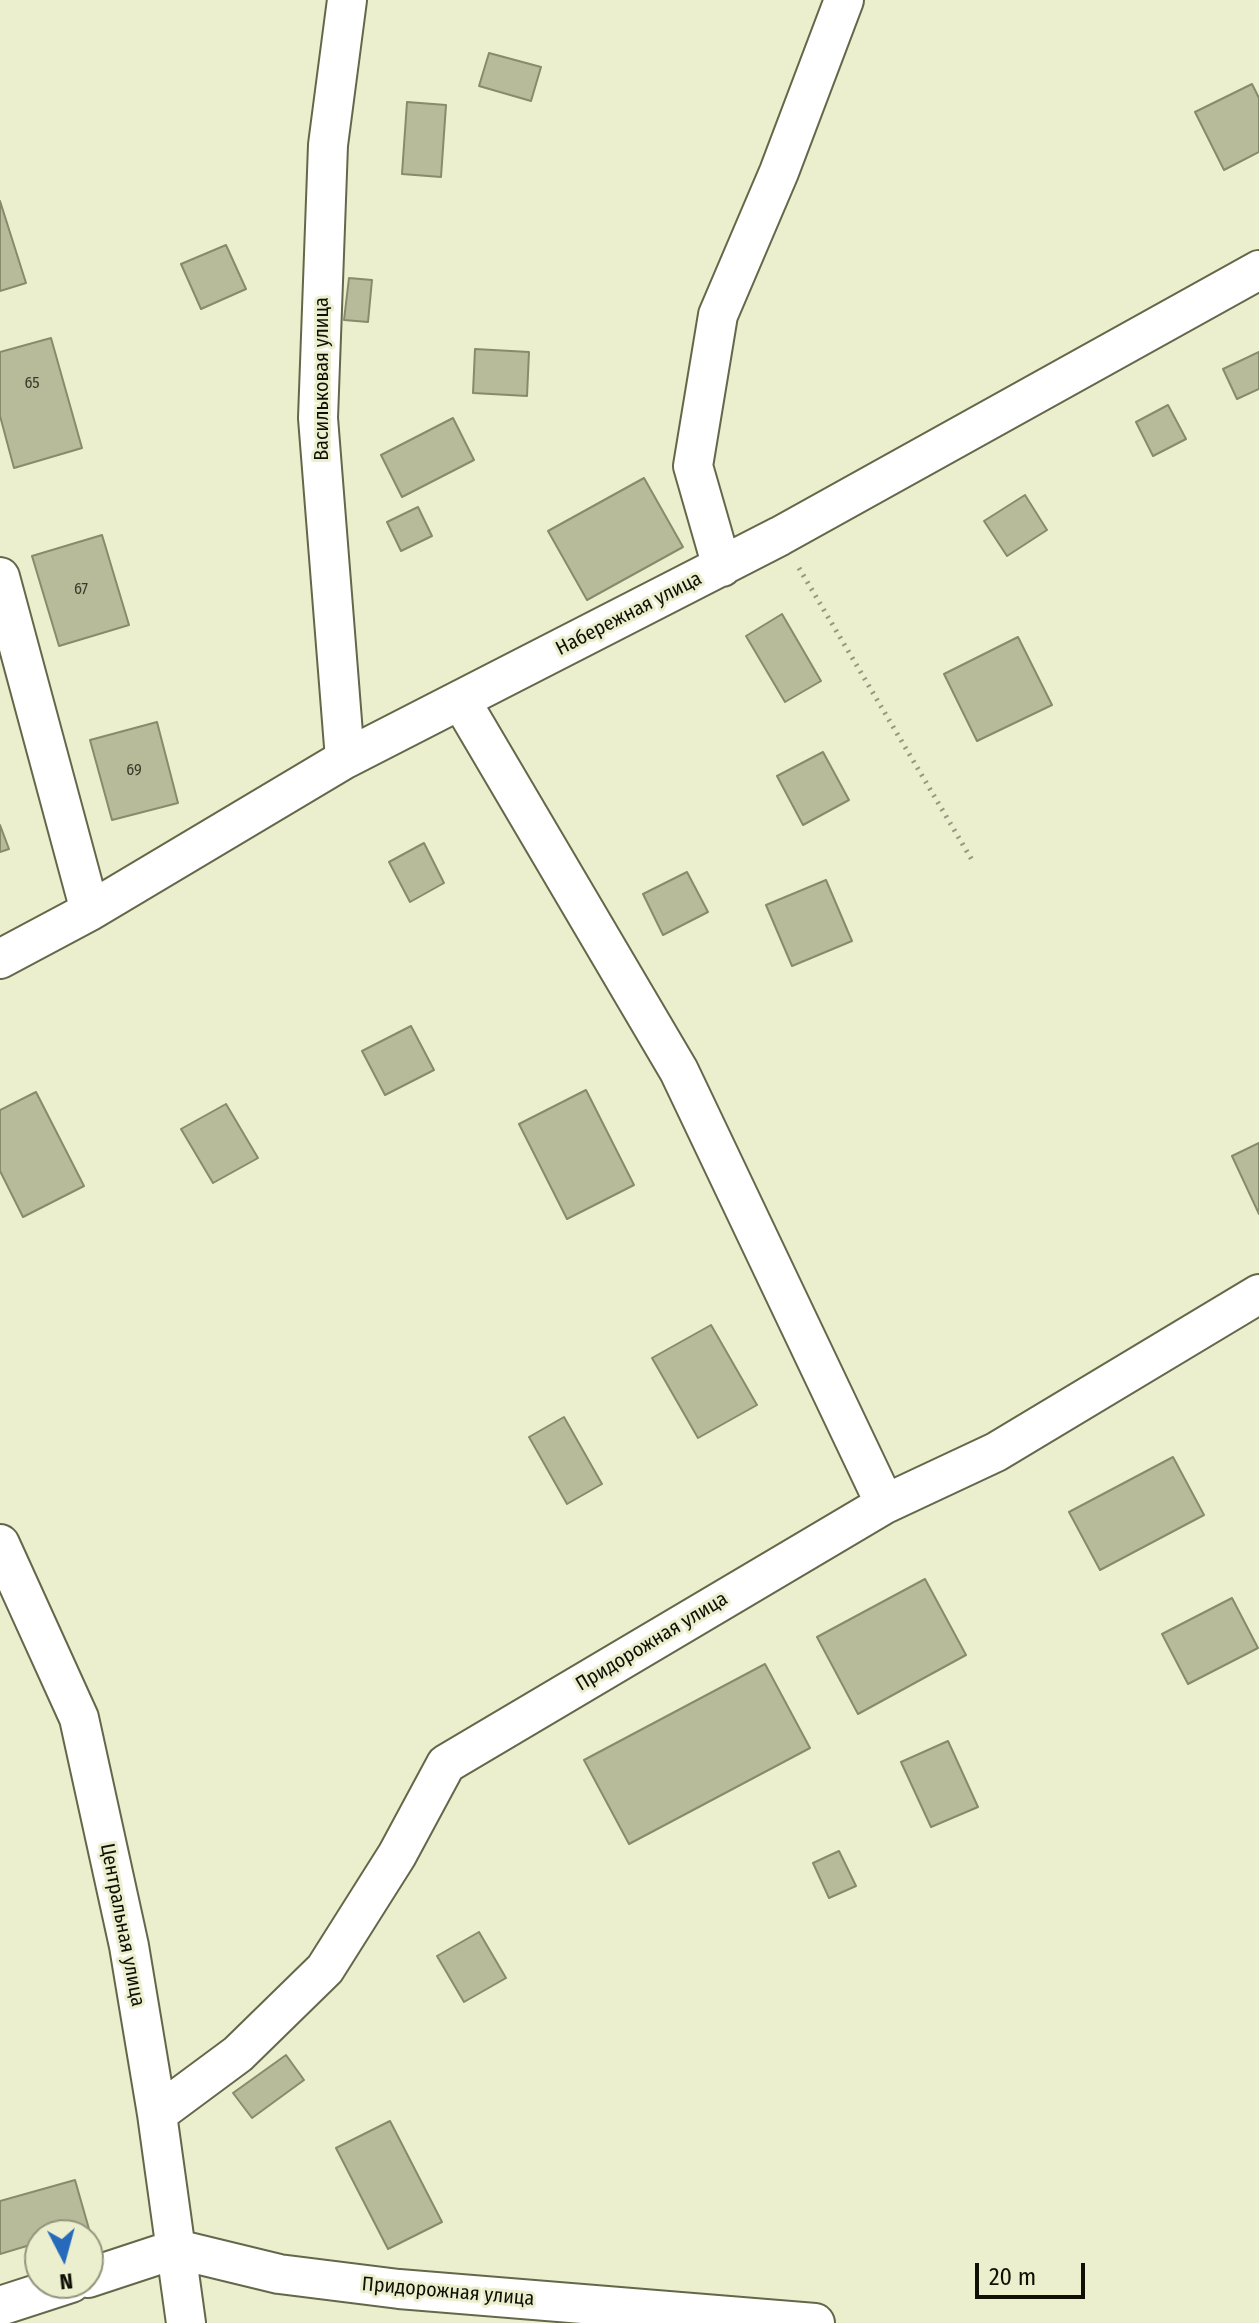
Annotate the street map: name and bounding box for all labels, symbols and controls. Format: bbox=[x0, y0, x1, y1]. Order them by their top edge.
street label: Васильковая улица bbox=[310, 297, 334, 461]
house number: 65 bbox=[24, 374, 40, 394]
street label: Набережная улица bbox=[552, 567, 706, 661]
house number: 67 bbox=[74, 580, 88, 600]
house number: 69 bbox=[126, 761, 142, 781]
street label: Придорожная улица bbox=[572, 1587, 732, 1697]
street label: Центральная улица bbox=[94, 1841, 150, 2009]
north arrow bbox=[24, 2219, 104, 2299]
scale bar bbox=[979, 2247, 1089, 2297]
text: 20 m bbox=[989, 2263, 1036, 2291]
text: N bbox=[58, 2267, 74, 2295]
street label: Придорожная улица bbox=[361, 2273, 535, 2311]

